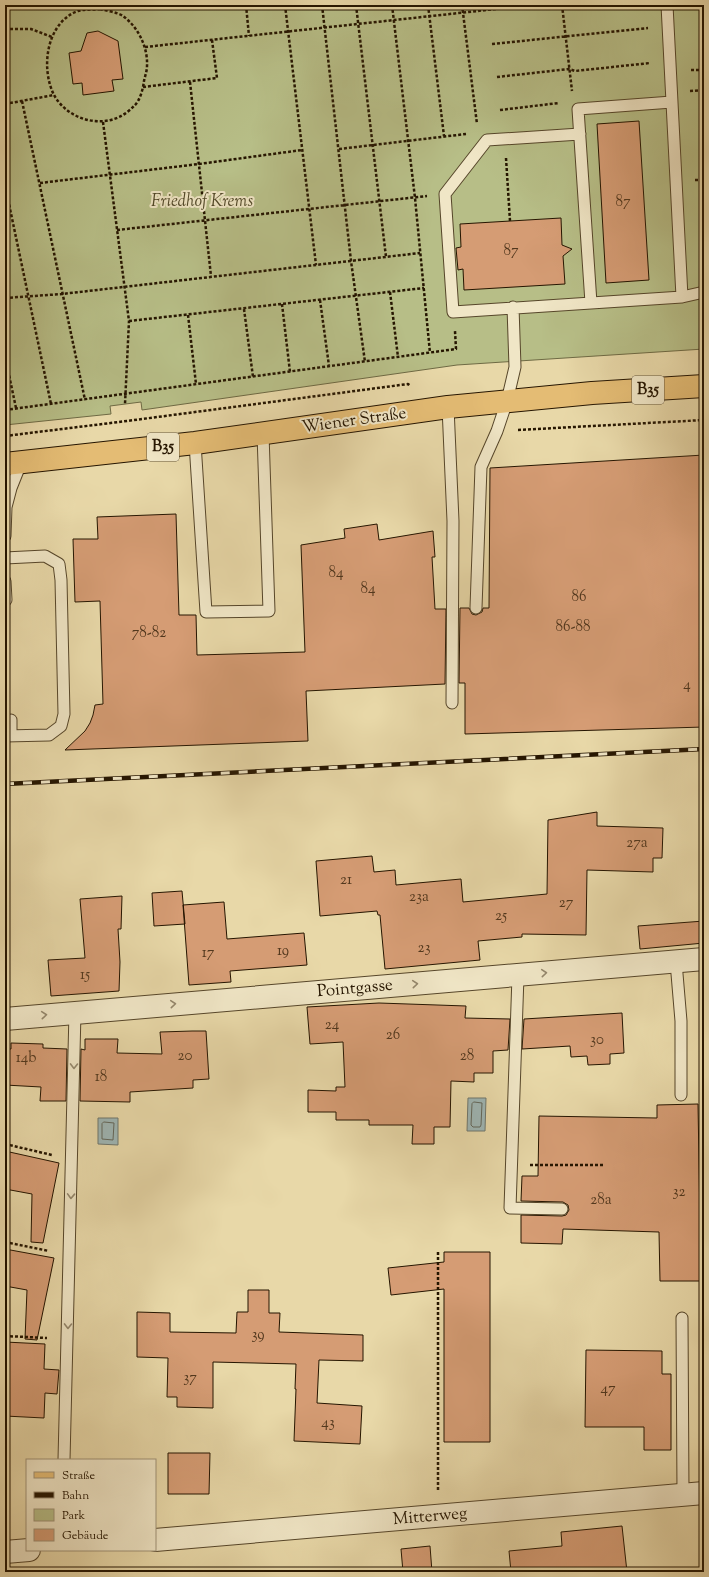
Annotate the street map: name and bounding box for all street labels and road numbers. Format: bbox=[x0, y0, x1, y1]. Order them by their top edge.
road number: B35 bbox=[632, 376, 664, 404]
street label: Wiener Straße bbox=[300, 402, 408, 440]
road number: B35 bbox=[147, 433, 179, 461]
street label: Pointgasse bbox=[316, 974, 394, 1004]
street label: Mitterweg bbox=[392, 1502, 468, 1532]

